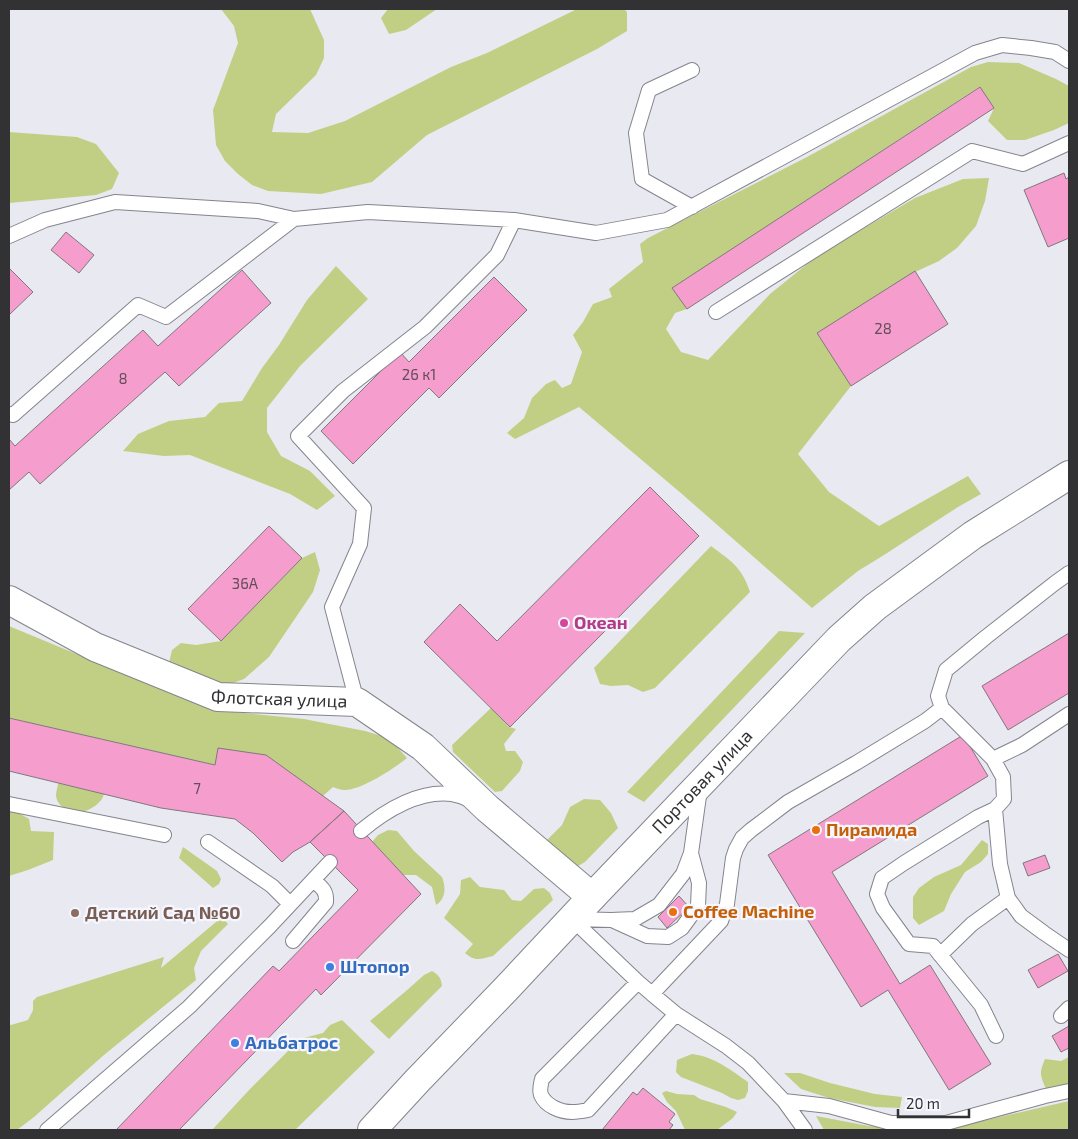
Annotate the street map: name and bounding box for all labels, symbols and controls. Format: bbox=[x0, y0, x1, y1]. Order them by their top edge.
house number: 28 bbox=[874, 319, 892, 337]
house number: 26 к1 bbox=[402, 365, 436, 383]
house number: 8 bbox=[118, 369, 128, 387]
house number: 36А bbox=[232, 574, 259, 592]
place label: Океан bbox=[574, 611, 628, 633]
marker: Океан bbox=[558, 617, 570, 629]
street label: Флотская улица bbox=[211, 685, 348, 712]
street label: Портовая улица bbox=[647, 724, 757, 838]
house number: 7 bbox=[193, 779, 201, 797]
place label: Пирамида bbox=[826, 818, 917, 840]
marker: Пирамида bbox=[810, 824, 822, 836]
place label: Coffee Machine bbox=[683, 900, 815, 922]
place label: Детский Сад №60 bbox=[85, 901, 241, 923]
marker: Coffee Machine bbox=[667, 906, 679, 918]
marker: Детский Сад №60 bbox=[69, 907, 81, 919]
place label: Штопор bbox=[340, 955, 410, 977]
marker: Штопор bbox=[324, 961, 336, 973]
place label: Альбатрос bbox=[245, 1031, 338, 1053]
marker: Альбатрос bbox=[229, 1037, 241, 1049]
scale bar bbox=[898, 1086, 969, 1118]
text: 20 m bbox=[906, 1094, 940, 1112]

